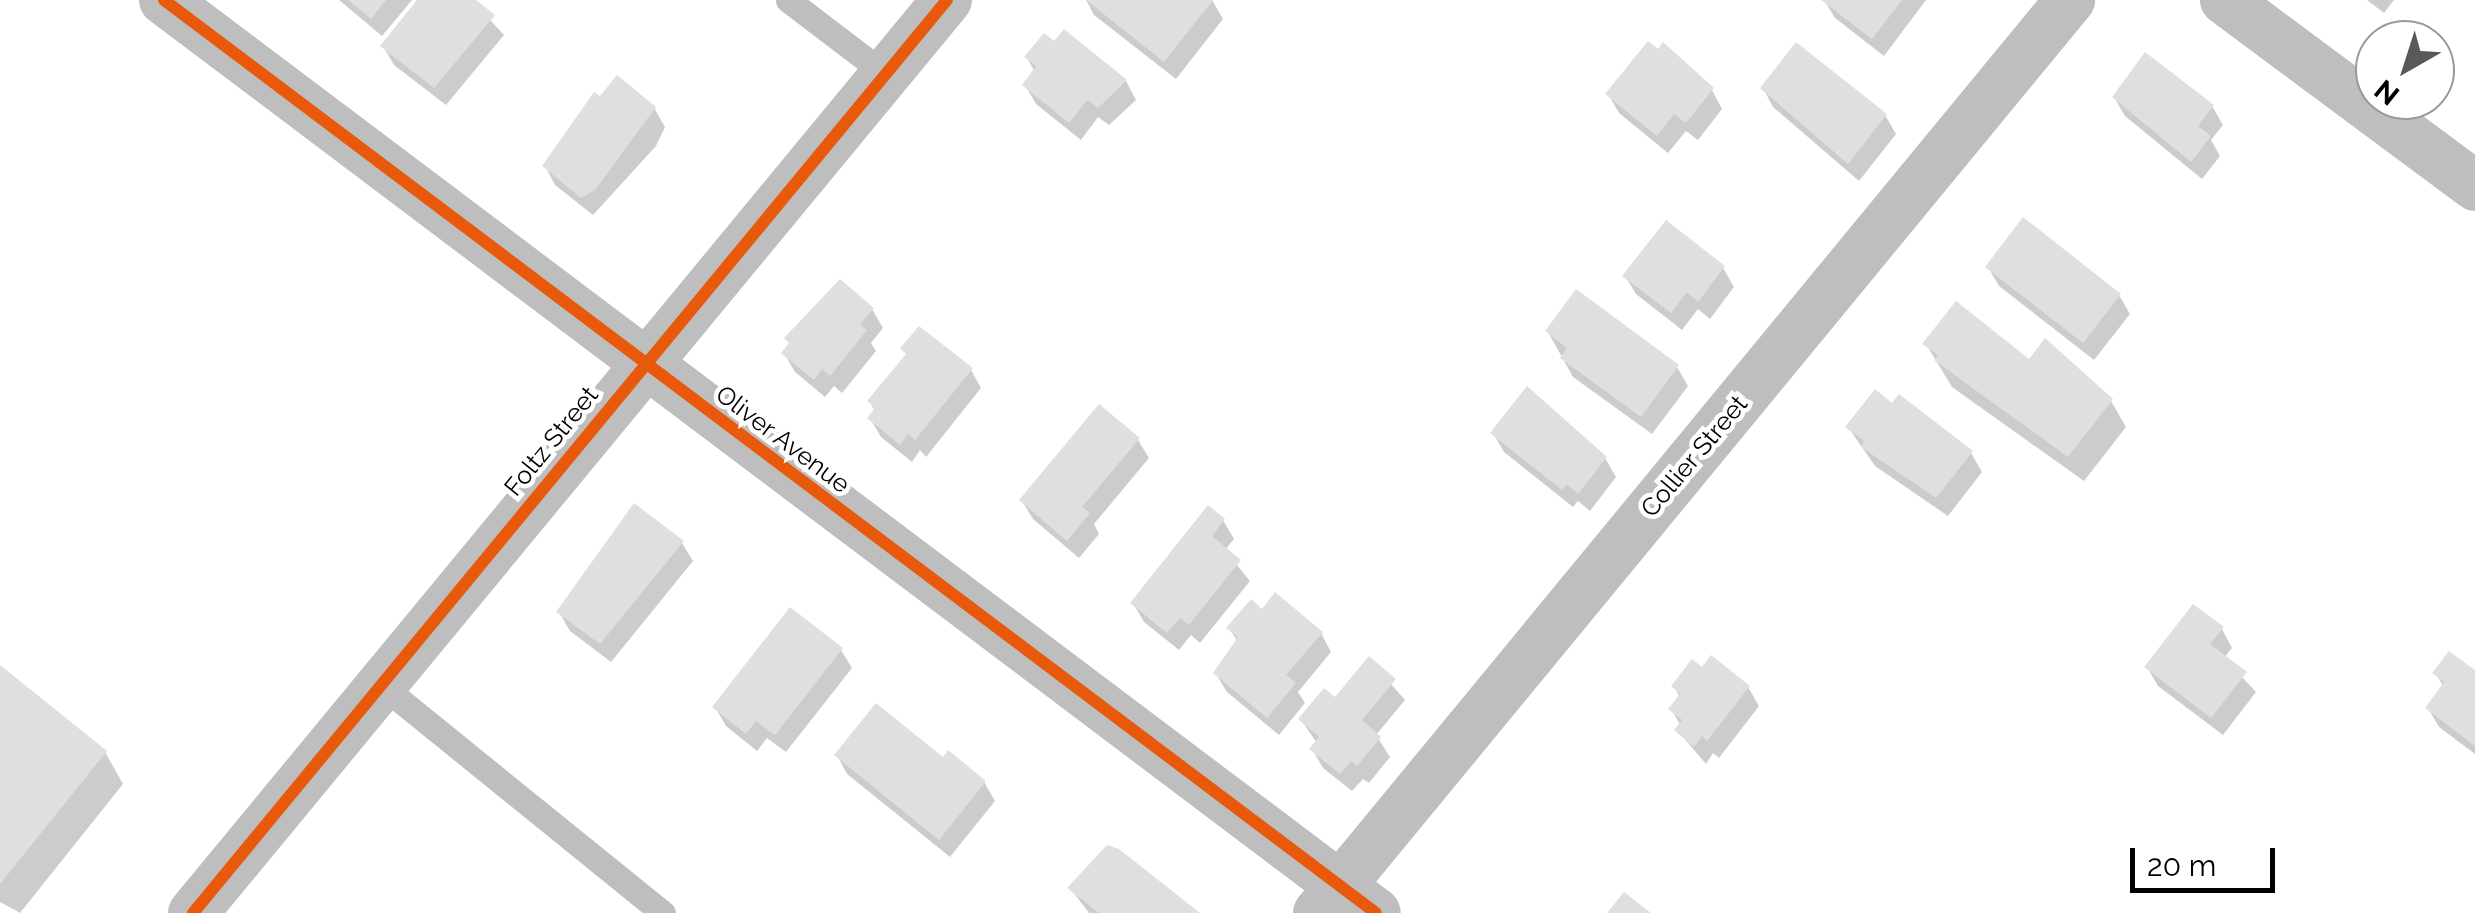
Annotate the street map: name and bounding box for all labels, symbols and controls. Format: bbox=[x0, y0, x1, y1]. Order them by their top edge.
north arrow bbox=[2355, 20, 2455, 120]
text: N bbox=[2368, 73, 2406, 112]
street label: Oliver Avenue bbox=[710, 378, 856, 500]
street label: Foltz Street bbox=[498, 380, 604, 502]
street label: Collier Street bbox=[1634, 389, 1754, 523]
scale bar bbox=[2135, 828, 2280, 890]
text: 20 m bbox=[2147, 848, 2216, 883]

